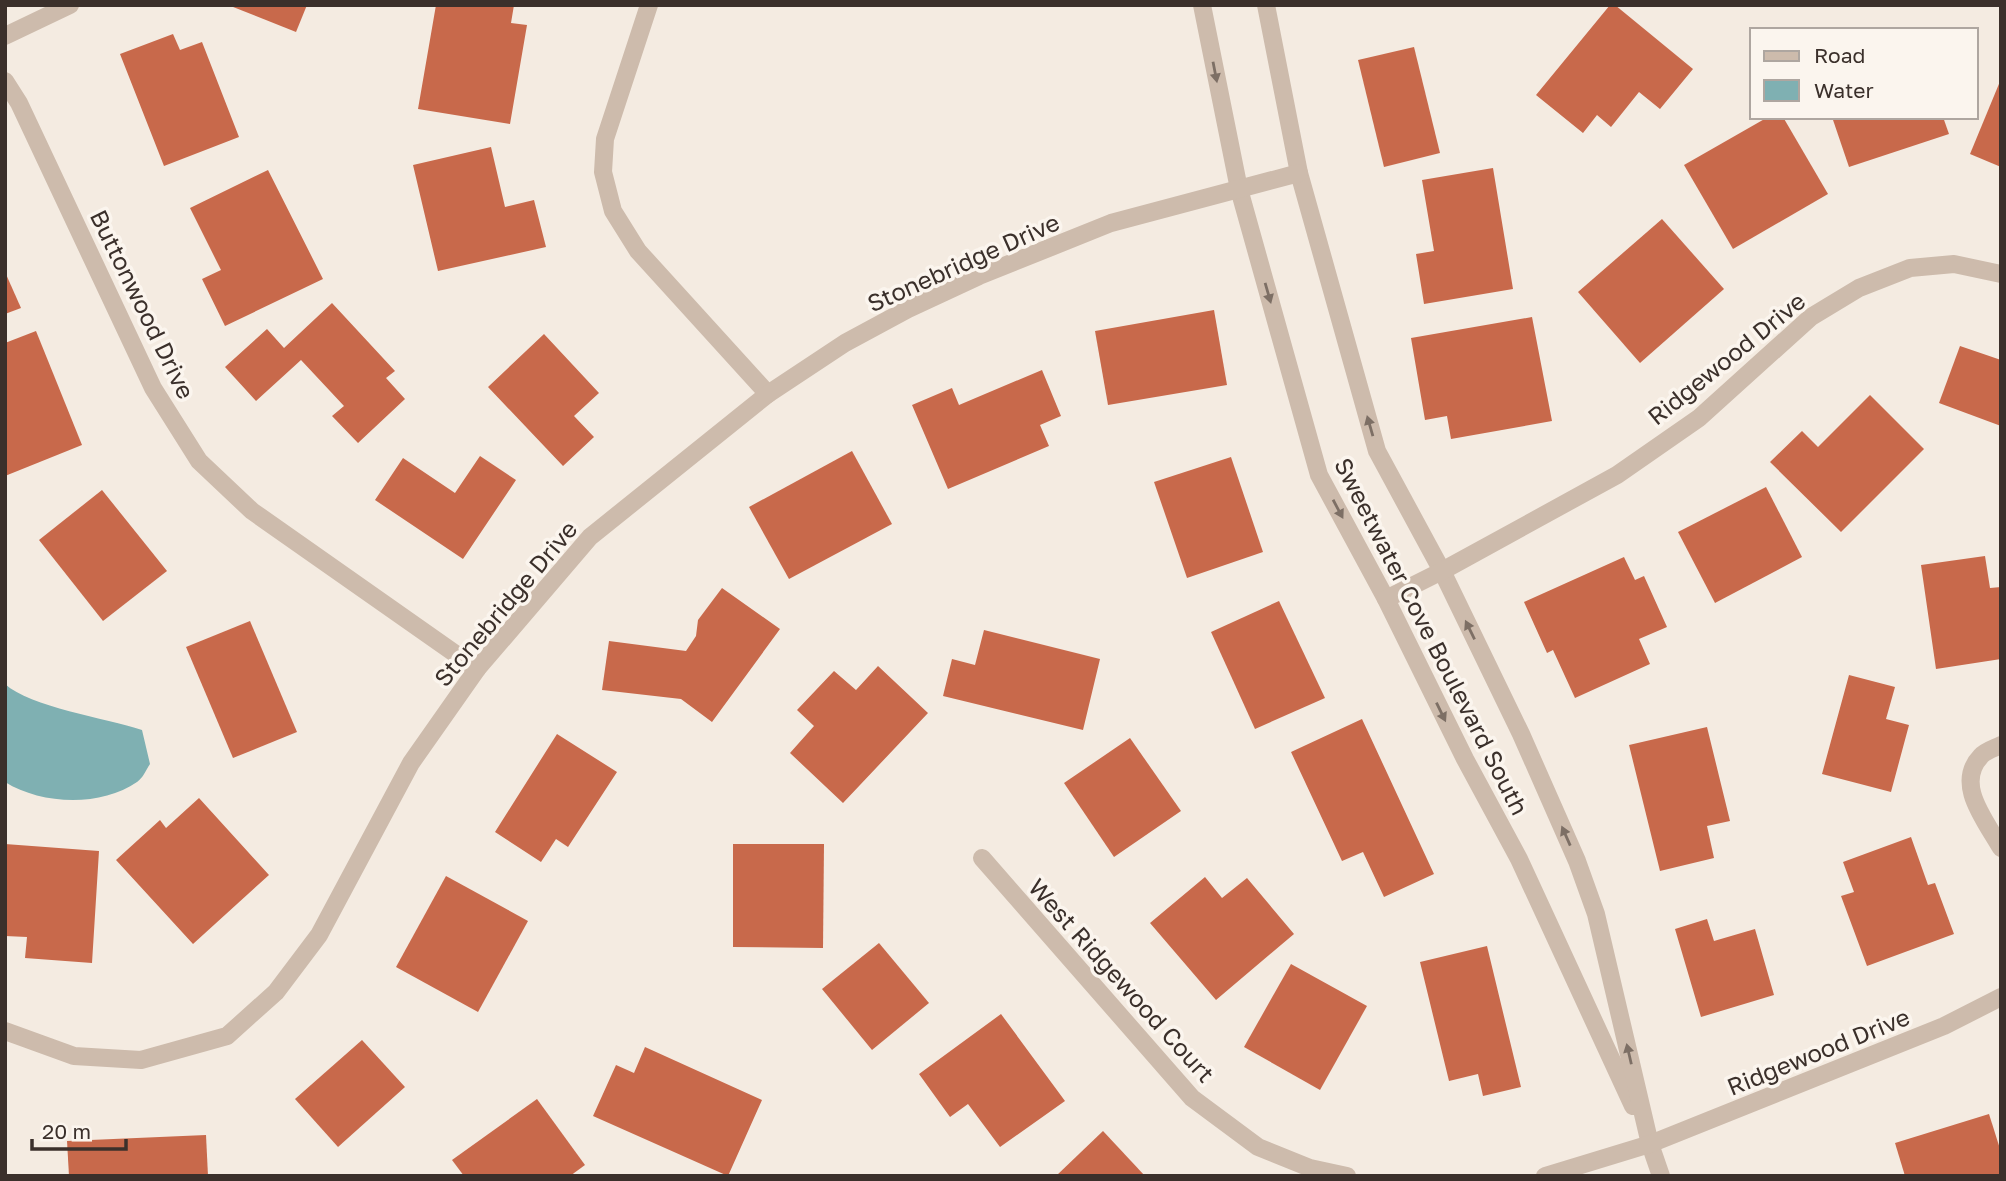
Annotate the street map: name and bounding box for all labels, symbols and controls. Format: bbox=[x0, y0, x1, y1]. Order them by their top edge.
legend bbox=[1750, 28, 1978, 119]
text: Road bbox=[1814, 42, 1865, 68]
one-way arrow bbox=[1210, 61, 1221, 83]
text: Water bbox=[1814, 77, 1874, 103]
street label: Buttonwood Drive bbox=[85, 205, 201, 403]
street label: Stonebridge Drive bbox=[863, 207, 1063, 317]
one-way arrow bbox=[1264, 283, 1274, 304]
street label: Ridgewood Drive bbox=[1641, 286, 1811, 430]
one-way arrow bbox=[1365, 415, 1375, 436]
street label: Sweetwater Cove Boulevard South bbox=[1329, 453, 1535, 819]
one-way arrow bbox=[1332, 499, 1343, 519]
street label: Stonebridge Drive bbox=[427, 514, 583, 692]
one-way arrow bbox=[1465, 620, 1476, 640]
one-way arrow bbox=[1436, 702, 1447, 722]
one-way arrow bbox=[1560, 826, 1572, 846]
street label: West Ridgewood Court bbox=[1023, 872, 1221, 1088]
street label: Ridgewood Drive bbox=[1723, 1001, 1913, 1101]
one-way arrow bbox=[1623, 1043, 1634, 1065]
scale bar bbox=[32, 1108, 126, 1152]
text: 20 m bbox=[42, 1118, 91, 1144]

